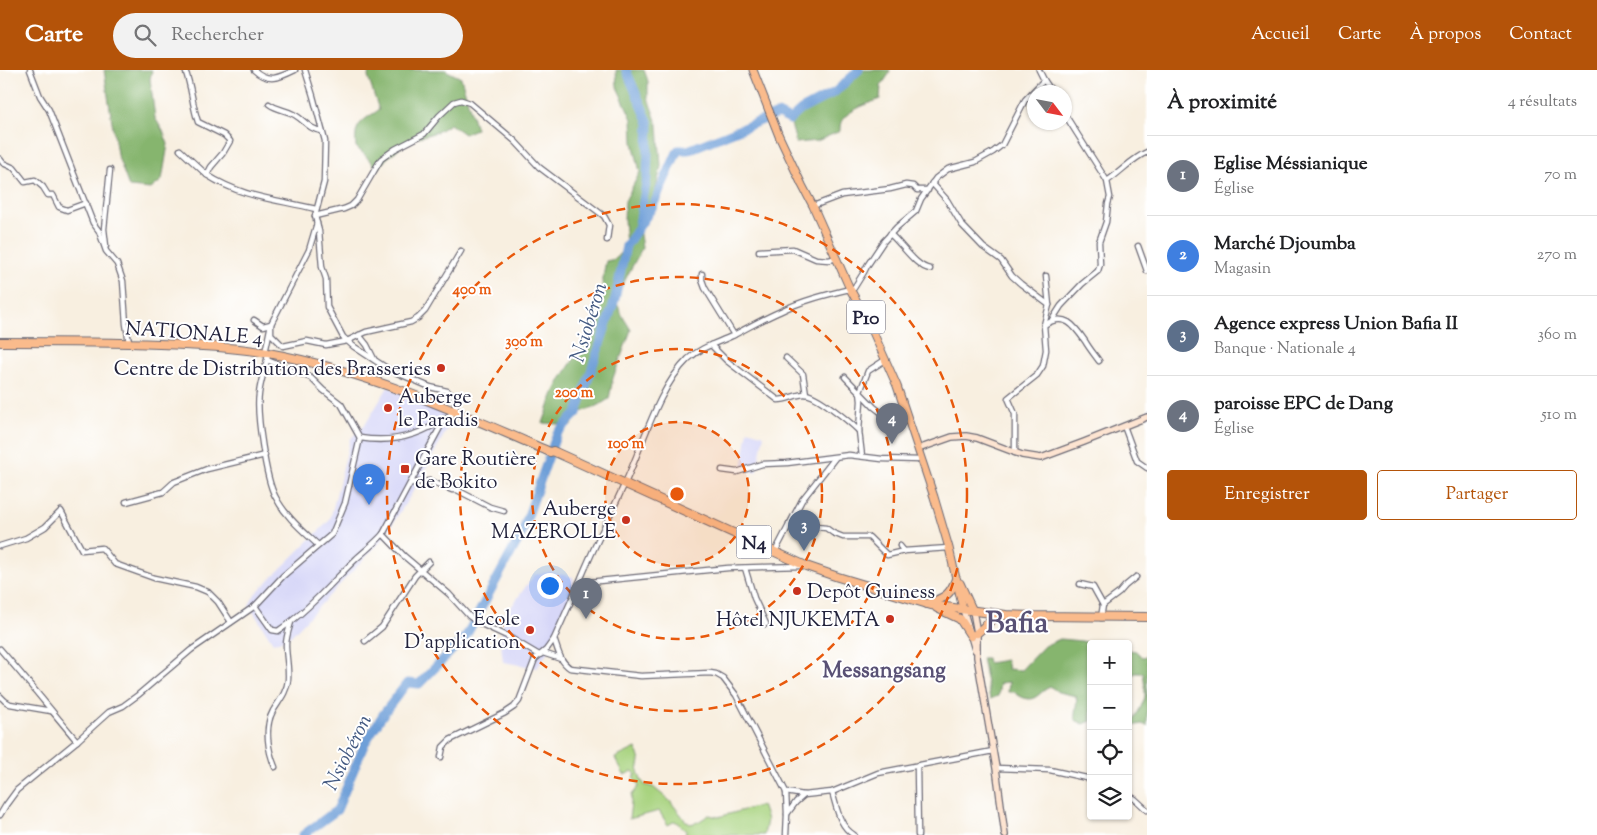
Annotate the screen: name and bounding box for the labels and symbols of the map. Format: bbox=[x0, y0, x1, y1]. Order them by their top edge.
north arrow bbox=[1027, 85, 1072, 130]
water label: Nsiobéron bbox=[564, 279, 616, 366]
text: 400 m bbox=[452, 280, 492, 301]
road number: P10 bbox=[847, 300, 885, 334]
street label: NATIONALE 4 bbox=[124, 315, 264, 354]
text: 300 m bbox=[505, 332, 543, 353]
place label: Centre de Distribution des Brasseries bbox=[114, 356, 431, 385]
marker: Centre de Distribution des Brasseries bbox=[435, 362, 447, 374]
text: 200 m bbox=[555, 383, 594, 404]
place label: Auberge le Paradis bbox=[398, 384, 478, 436]
marker: Auberge le Paradis bbox=[382, 402, 394, 414]
pin: 4 bbox=[876, 403, 908, 444]
text: 100 m bbox=[608, 434, 645, 455]
place label: Gare Routière de Bokito bbox=[415, 446, 536, 498]
marker: Gare Routière de Bokito bbox=[399, 463, 411, 475]
pin: 2 bbox=[353, 464, 385, 505]
centre of rings bbox=[668, 485, 686, 503]
place label: Auberge MAZEROLLE bbox=[491, 496, 616, 548]
pin: 3 bbox=[788, 510, 820, 551]
marker: Auberge MAZEROLLE bbox=[620, 514, 632, 526]
road number: N4 bbox=[736, 526, 772, 558]
your location bbox=[537, 573, 563, 599]
pin: 1 bbox=[570, 578, 602, 619]
place label: Depôt Guiness bbox=[807, 579, 935, 608]
marker: Depôt Guiness bbox=[791, 585, 803, 597]
district label: Bafia bbox=[986, 603, 1049, 646]
place label: Ecole D'application bbox=[404, 606, 520, 658]
place label: Hôtel NJUKEMTA bbox=[716, 607, 880, 636]
marker: Hôtel NJUKEMTA bbox=[884, 613, 896, 625]
marker: Ecole D'application bbox=[524, 624, 536, 636]
district label: Messangsang bbox=[822, 656, 946, 688]
water label: Nsiobéron bbox=[317, 710, 381, 796]

